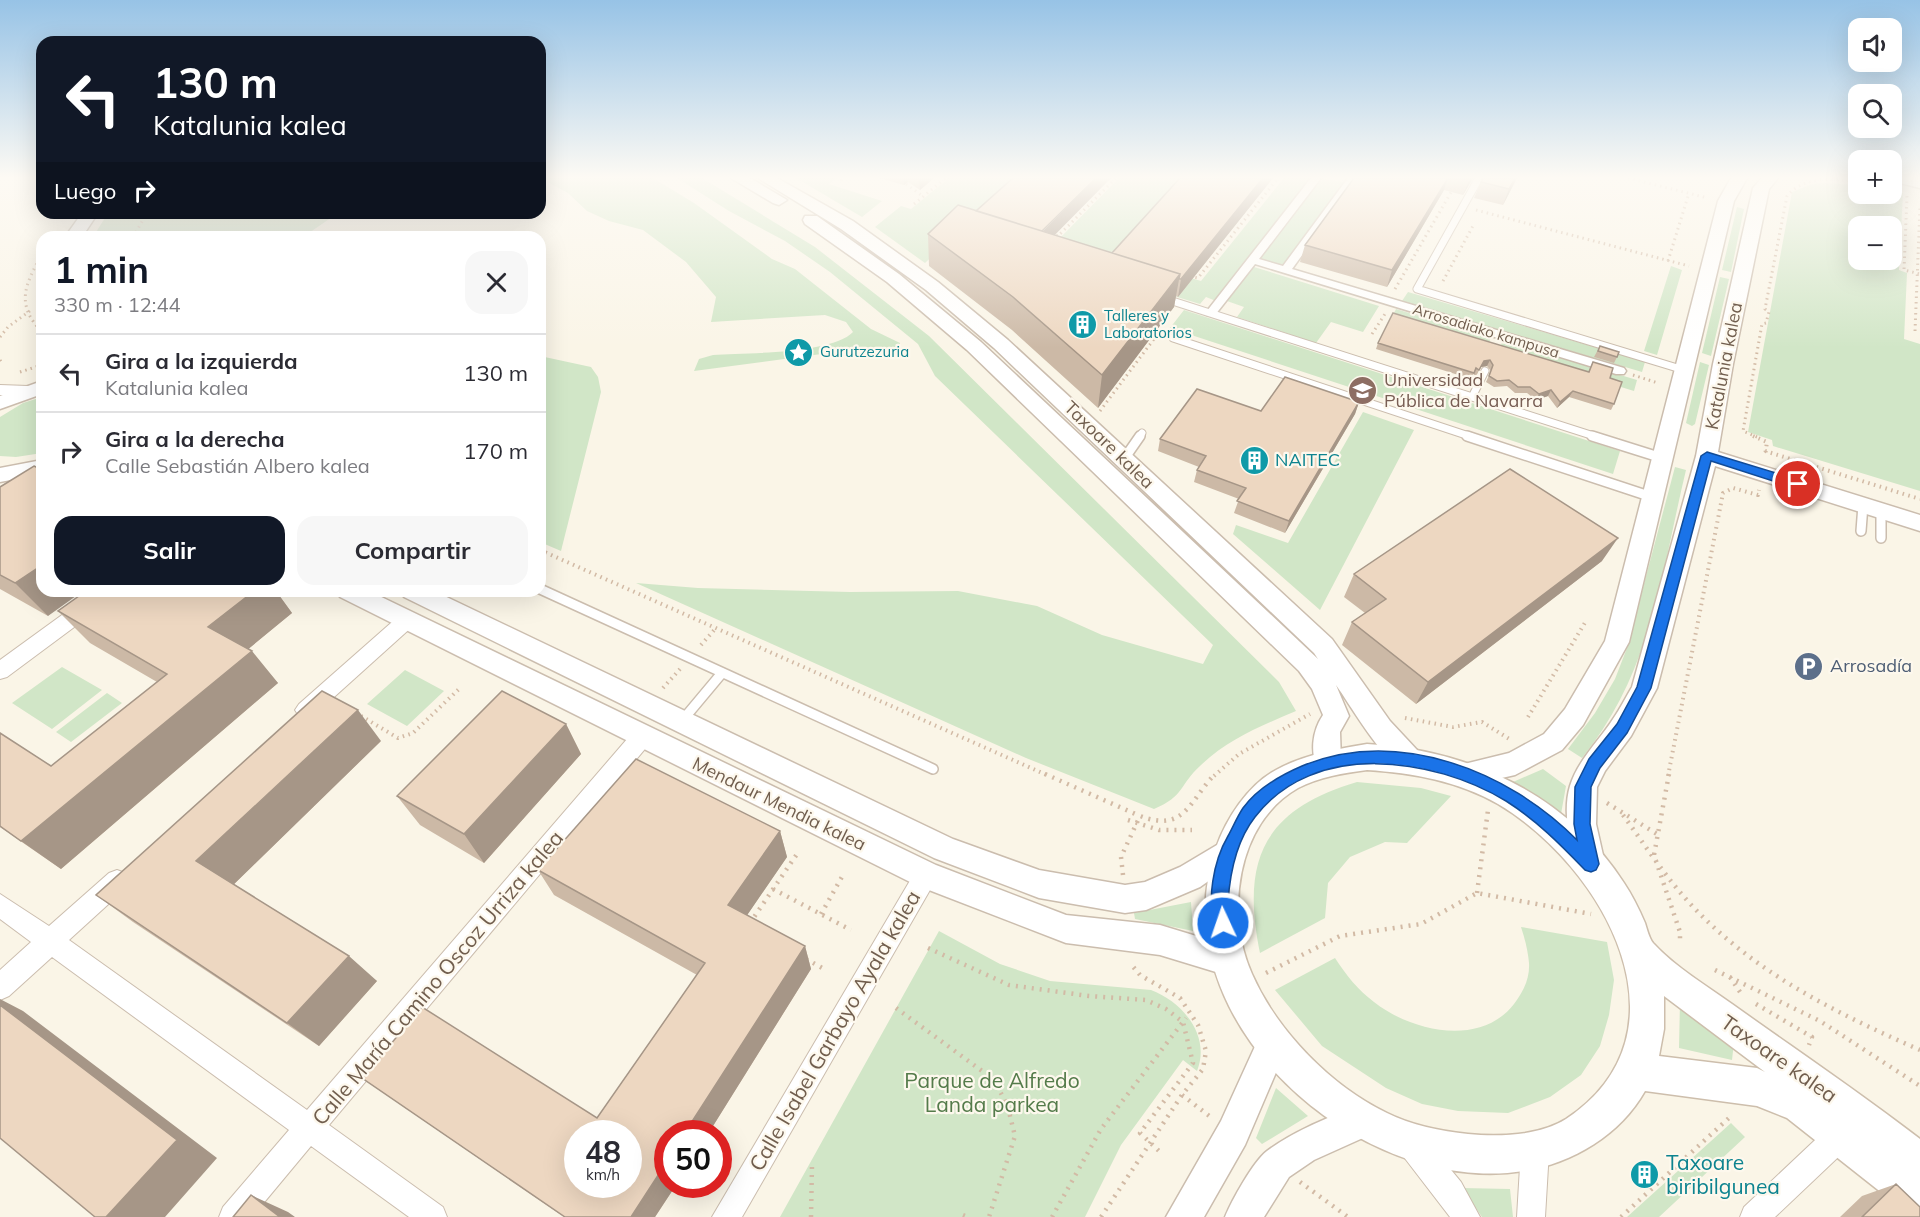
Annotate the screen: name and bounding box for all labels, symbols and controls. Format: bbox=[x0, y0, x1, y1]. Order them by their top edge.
map controls bbox=[1848, 18, 1902, 270]
button: sound bbox=[1848, 18, 1902, 72]
text: 130 m bbox=[153, 56, 278, 109]
icon: left bbox=[54, 60, 132, 138]
button: search bbox=[1848, 84, 1902, 138]
text: Katalunia kalea bbox=[153, 108, 347, 142]
button: + bbox=[1848, 150, 1902, 204]
icon: right bbox=[128, 174, 161, 207]
text: Luego bbox=[54, 177, 116, 205]
button: − bbox=[1848, 216, 1902, 270]
text: 1 min bbox=[54, 247, 149, 292]
button: close bbox=[465, 251, 528, 314]
text: 330 m · 12:44 bbox=[54, 292, 180, 317]
street label: Arrosadiako kampusa bbox=[1411, 299, 1562, 362]
street label: Katalunia kalea bbox=[1700, 300, 1747, 431]
place label: Talleres y Laboratorios bbox=[1104, 306, 1192, 342]
building icon: Talleres y Laboratorios bbox=[1067, 309, 1099, 341]
place icon: Gurutzezuria bbox=[783, 336, 815, 368]
place label: Gurutzezuria bbox=[820, 342, 909, 361]
text: Gira a la izquierda bbox=[105, 347, 298, 375]
icon: left bbox=[54, 357, 87, 390]
text: 130 m bbox=[463, 359, 528, 387]
place label: Universidad Pública de Navarra bbox=[1384, 368, 1543, 412]
school or university icon: Universidad Pública de Navarra bbox=[1347, 374, 1379, 406]
text: Katalunia kalea bbox=[105, 375, 249, 400]
street label: Taxoare kalea bbox=[1059, 396, 1159, 493]
text: Gira a la derecha bbox=[105, 425, 285, 453]
icon: right bbox=[54, 435, 87, 468]
text: 170 m bbox=[463, 437, 528, 465]
building icon: NAITEC bbox=[1238, 444, 1270, 476]
place label: NAITEC bbox=[1275, 448, 1340, 471]
text: Calle Sebastián Albero kalea bbox=[105, 453, 370, 478]
pin bbox=[1772, 458, 1823, 509]
icon: arrive bbox=[1781, 467, 1814, 500]
button: Salir bbox=[54, 516, 285, 585]
button: Compartir bbox=[297, 516, 528, 585]
parking icon: Arrosadía bbox=[1793, 650, 1825, 682]
place label: Arrosadía bbox=[1830, 654, 1912, 677]
street label: Mendaur Mendia kalea bbox=[689, 752, 870, 856]
street label: Calle María Camino Oscoz Urriza kalea bbox=[306, 825, 568, 1130]
street label: Calle Isabel Garbayo Ayala kalea bbox=[743, 886, 925, 1175]
position arrow bbox=[1191, 891, 1255, 955]
street label: Taxoare kalea bbox=[1716, 1009, 1843, 1108]
park label: Parque de Alfredo Landa parkea bbox=[904, 1067, 1080, 1117]
speed limit sign: 50 bbox=[654, 1120, 732, 1198]
text: 48 bbox=[585, 1133, 621, 1171]
place label: Taxoare biribilgunea bbox=[1666, 1149, 1780, 1199]
building icon: Taxoare biribilgunea bbox=[1629, 1159, 1661, 1191]
text: km/h bbox=[586, 1165, 620, 1184]

